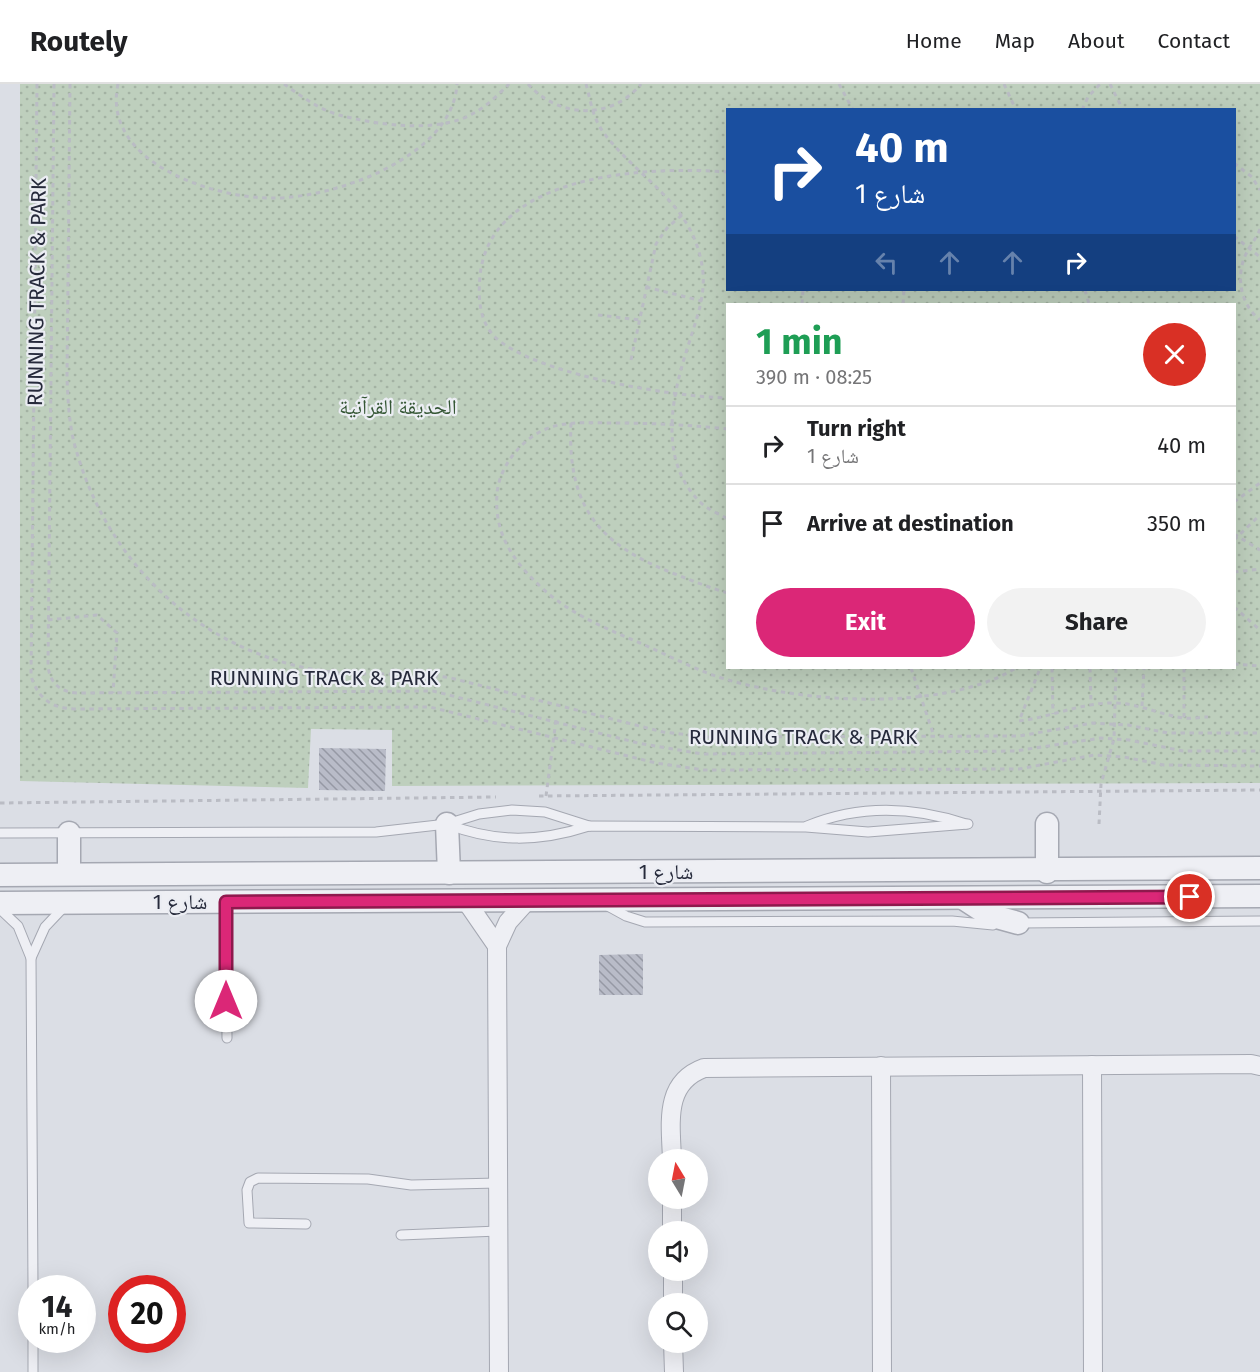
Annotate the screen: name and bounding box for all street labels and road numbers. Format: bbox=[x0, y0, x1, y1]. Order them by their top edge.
street label: RUNNING TRACK & PARK bbox=[22, 177, 52, 406]
street label: RUNNING TRACK & PARK bbox=[210, 665, 439, 691]
street label: RUNNING TRACK & PARK bbox=[689, 724, 918, 750]
street label: شارع 1 bbox=[639, 859, 693, 885]
street label: شارع 1 bbox=[153, 889, 207, 915]

